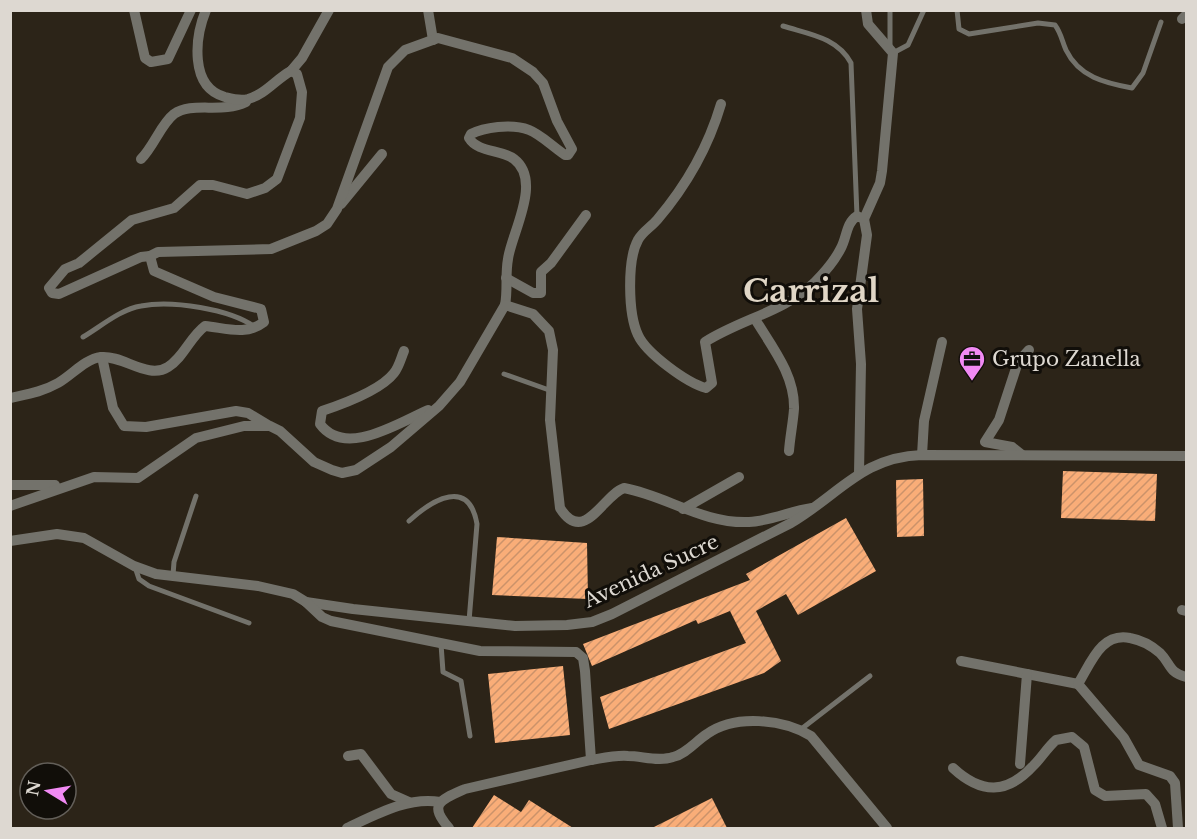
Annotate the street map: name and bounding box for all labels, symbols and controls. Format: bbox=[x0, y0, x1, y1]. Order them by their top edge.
district label: Carrizal bbox=[743, 271, 879, 311]
office icon: Grupo Zanella bbox=[957, 344, 987, 382]
place label: Grupo Zanella bbox=[992, 347, 1141, 371]
street label: Avenida Sucre bbox=[579, 529, 722, 613]
north arrow bbox=[18, 761, 78, 821]
text: N bbox=[22, 779, 45, 797]

